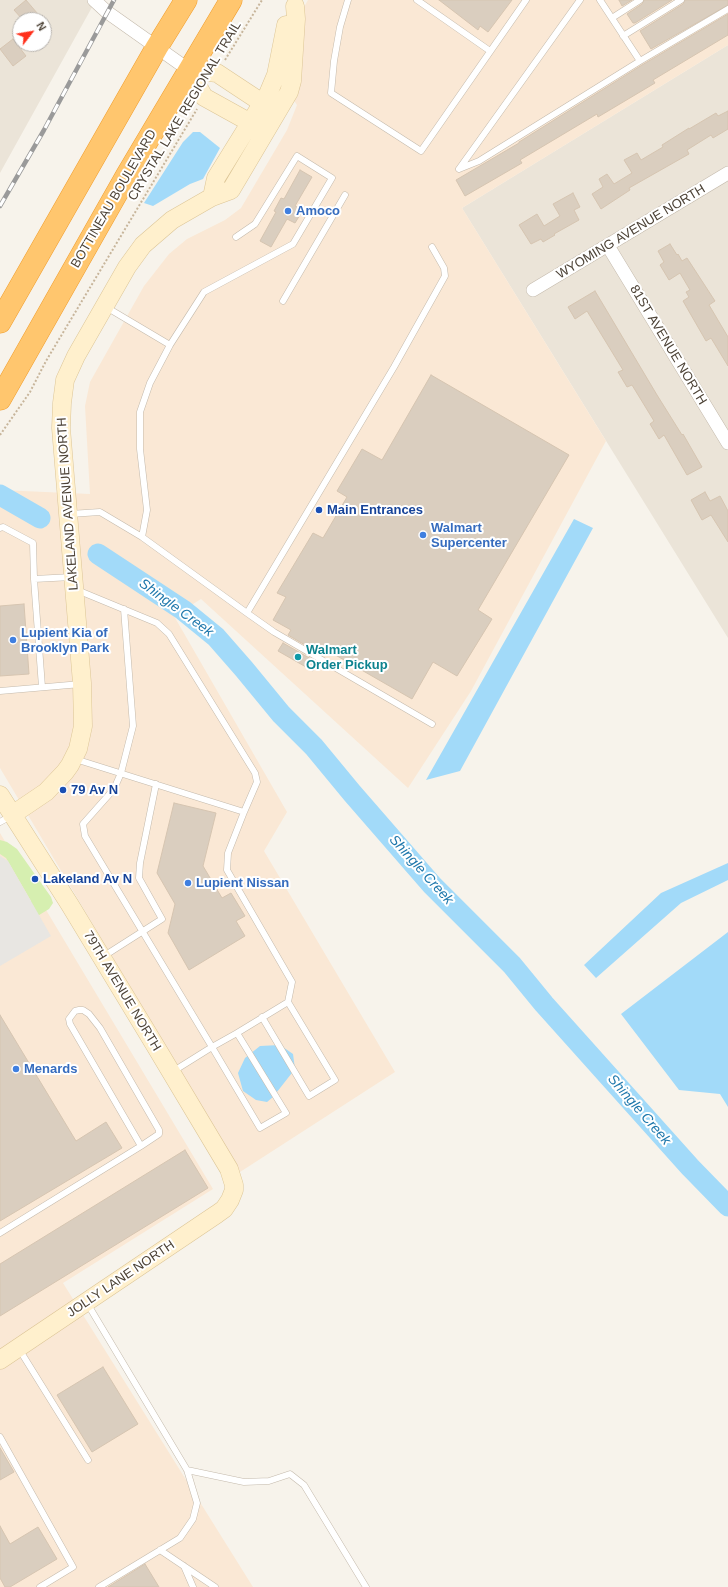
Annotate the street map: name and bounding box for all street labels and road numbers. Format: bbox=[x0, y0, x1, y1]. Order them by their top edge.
street label: CRYSTAL LAKE REGIONAL TRAIL bbox=[125, 18, 245, 204]
street label: BOTTINEAU BOULEVARD bbox=[68, 127, 160, 271]
street label: WYOMING AVENUE NORTH bbox=[554, 181, 708, 283]
street label: 81ST AVENUE NORTH bbox=[626, 282, 710, 408]
street label: LAKELAND AVENUE NORTH bbox=[54, 417, 82, 591]
street label: 79TH AVENUE NORTH bbox=[80, 928, 164, 1054]
street label: JOLLY LANE NORTH bbox=[64, 1237, 178, 1321]

